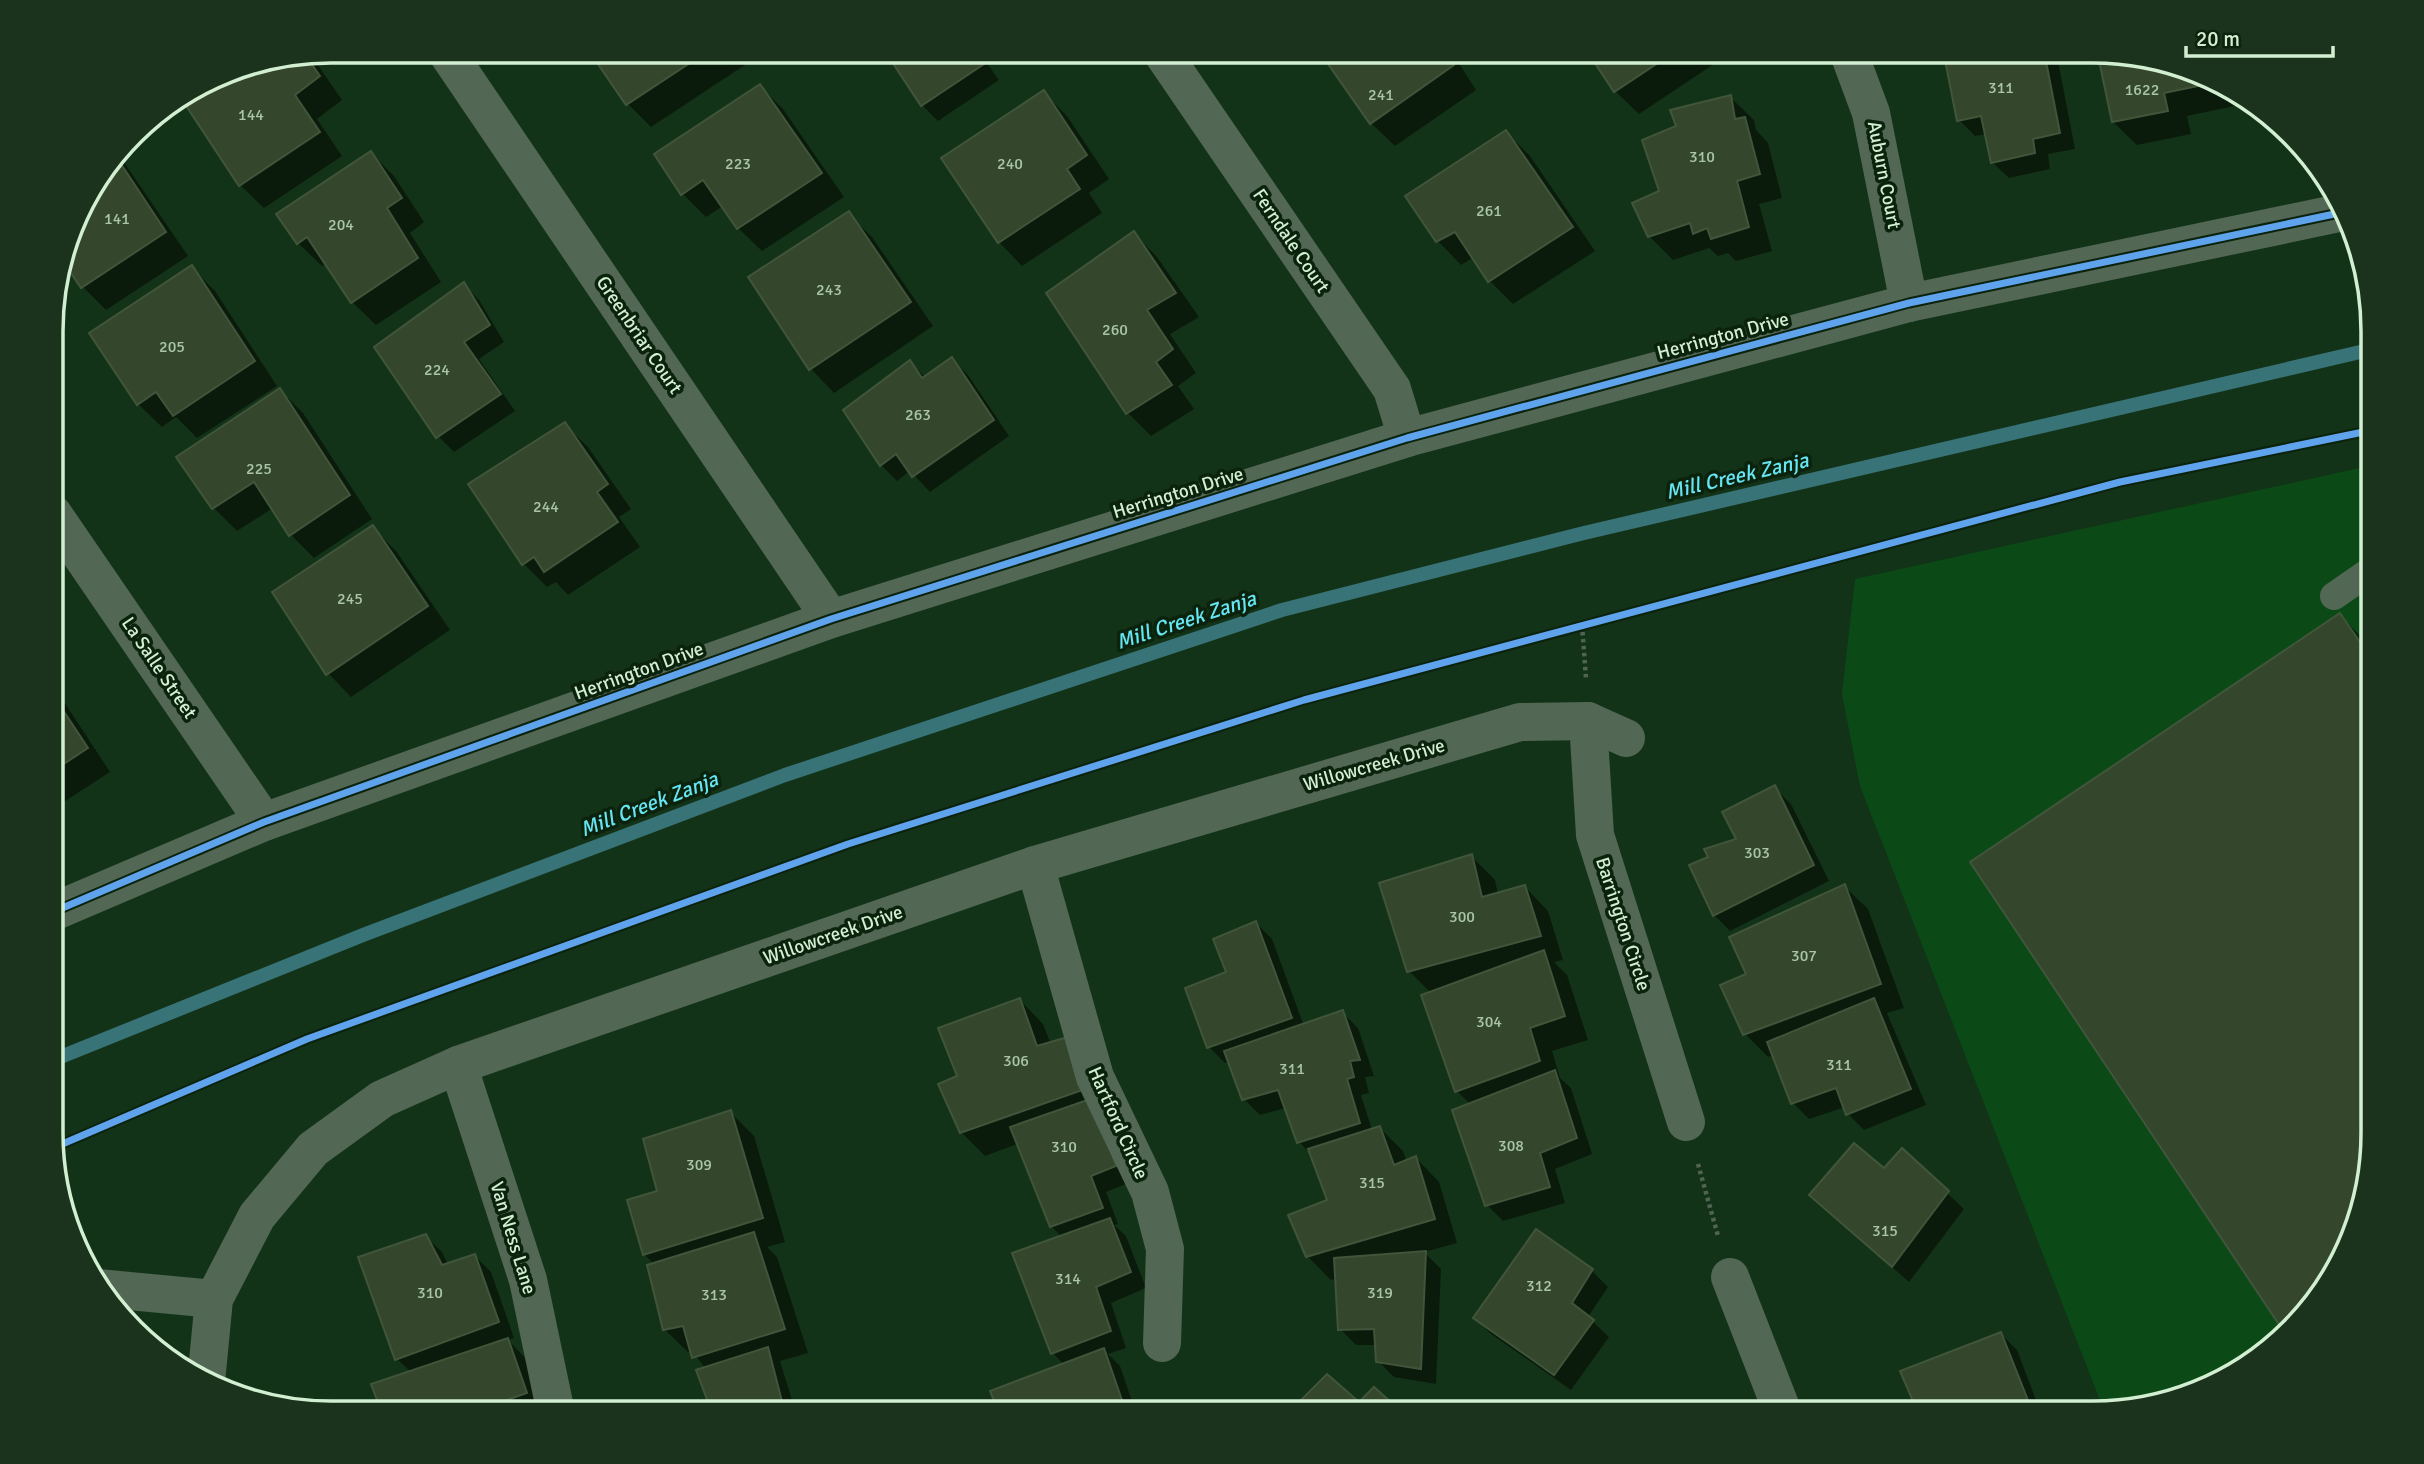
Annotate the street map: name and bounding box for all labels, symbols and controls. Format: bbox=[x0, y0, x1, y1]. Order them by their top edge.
scale bar bbox=[2186, 14, 2333, 58]
text: 20 m bbox=[2196, 26, 2240, 52]
house number: 311 bbox=[1988, 78, 2014, 98]
house number: 1622 bbox=[2125, 80, 2159, 100]
house number: 241 bbox=[1368, 85, 1394, 105]
house number: 144 bbox=[238, 105, 264, 125]
street label: Auburn Court bbox=[1862, 119, 1906, 231]
house number: 310 bbox=[1689, 147, 1715, 167]
house number: 223 bbox=[725, 154, 751, 174]
house number: 240 bbox=[997, 154, 1023, 174]
street label: Ferndale Court bbox=[1247, 184, 1335, 298]
house number: 261 bbox=[1476, 201, 1502, 221]
house number: 141 bbox=[104, 209, 130, 229]
house number: 204 bbox=[328, 215, 354, 235]
street label: Greenbriar Court bbox=[591, 271, 687, 399]
house number: 243 bbox=[816, 280, 842, 300]
street label: Herrington Drive bbox=[1654, 307, 1792, 365]
house number: 260 bbox=[1102, 320, 1128, 340]
house number: 205 bbox=[159, 337, 185, 357]
house number: 224 bbox=[424, 360, 450, 380]
house number: 263 bbox=[905, 405, 931, 425]
water label: Mill Creek Zanja bbox=[1663, 447, 1812, 505]
house number: 225 bbox=[246, 459, 272, 479]
street label: Herrington Drive bbox=[1110, 462, 1246, 524]
house number: 244 bbox=[533, 497, 559, 517]
water label: Mill Creek Zanja bbox=[1113, 585, 1261, 655]
house number: 245 bbox=[337, 589, 363, 609]
street label: La Salle Street bbox=[116, 613, 202, 724]
street label: Herrington Drive bbox=[571, 637, 707, 705]
street label: Willowcreek Drive bbox=[1300, 733, 1448, 797]
water label: Mill Creek Zanja bbox=[576, 765, 723, 842]
house number: 303 bbox=[1744, 843, 1770, 863]
street label: Barrington Circle bbox=[1590, 854, 1656, 994]
street label: Willowcreek Drive bbox=[760, 900, 906, 970]
house number: 300 bbox=[1449, 907, 1475, 927]
house number: 307 bbox=[1791, 946, 1817, 966]
house number: 304 bbox=[1476, 1012, 1502, 1032]
house number: 306 bbox=[1003, 1051, 1029, 1071]
house number: 311 bbox=[1826, 1055, 1852, 1075]
house number: 311 bbox=[1279, 1059, 1305, 1079]
street label: Hartford Circle bbox=[1082, 1063, 1154, 1183]
house number: 308 bbox=[1498, 1136, 1524, 1156]
house number: 310 bbox=[1051, 1137, 1077, 1157]
house number: 309 bbox=[686, 1155, 712, 1175]
house number: 315 bbox=[1359, 1173, 1385, 1193]
street label: Van Ness Lane bbox=[484, 1179, 542, 1297]
house number: 315 bbox=[1872, 1221, 1898, 1241]
house number: 314 bbox=[1055, 1269, 1081, 1289]
house number: 312 bbox=[1526, 1276, 1552, 1296]
house number: 310 bbox=[417, 1283, 443, 1303]
house number: 319 bbox=[1367, 1283, 1393, 1303]
house number: 313 bbox=[701, 1285, 727, 1305]

